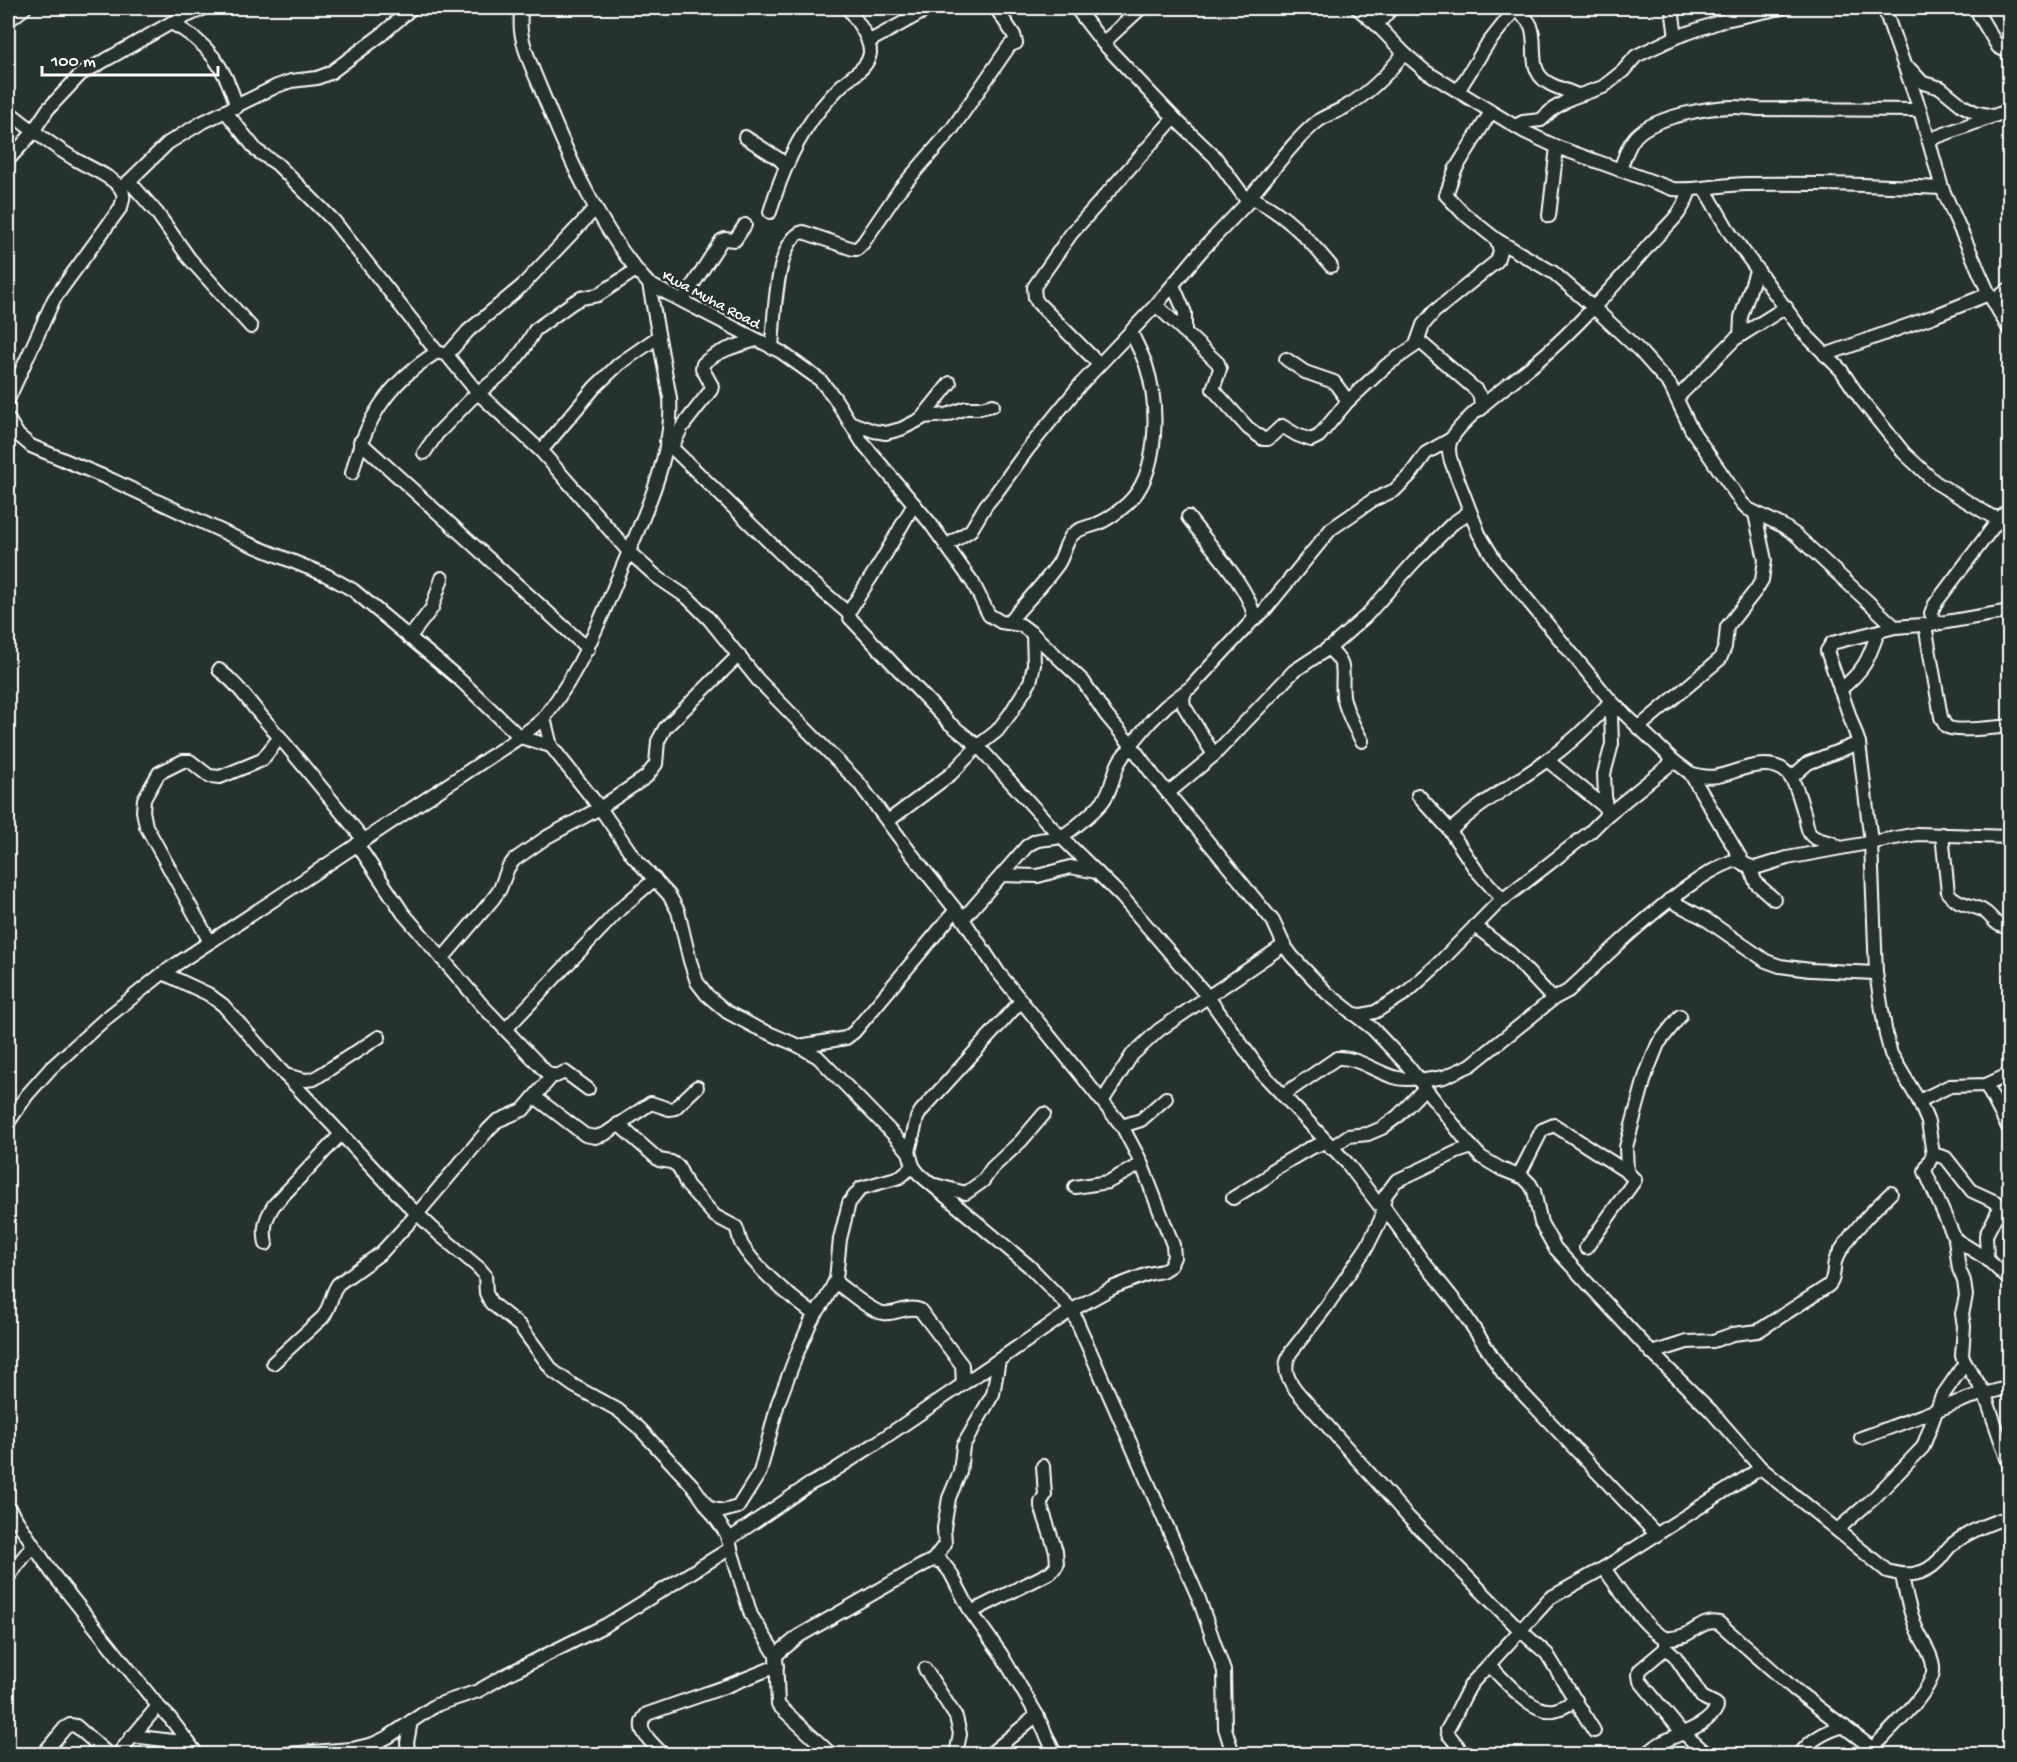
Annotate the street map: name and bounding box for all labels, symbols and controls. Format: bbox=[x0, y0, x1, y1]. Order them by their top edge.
scale bar bbox=[42, 39, 218, 77]
text: 100 m bbox=[50, 52, 96, 73]
street label: Kwa Muha Road bbox=[658, 267, 764, 336]

